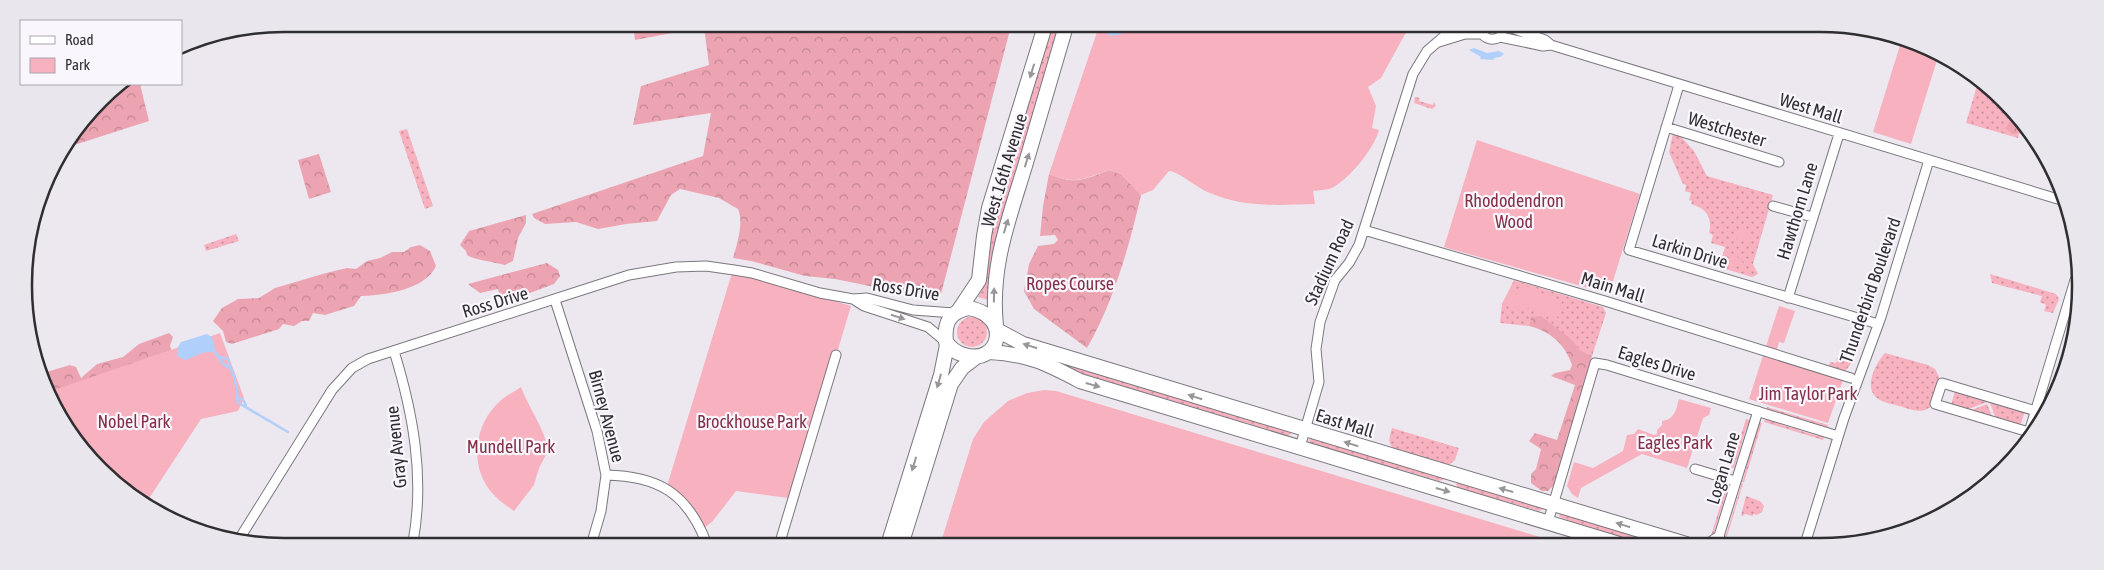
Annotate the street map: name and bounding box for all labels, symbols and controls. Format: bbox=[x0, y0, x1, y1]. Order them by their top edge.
legend bbox=[20, 20, 182, 85]
text: Road bbox=[65, 31, 94, 48]
text: Park bbox=[65, 56, 90, 73]
one-way arrow bbox=[1027, 63, 1035, 78]
street label: West Mall bbox=[1777, 89, 1845, 128]
street label: Westchester bbox=[1685, 107, 1769, 151]
street label: West 16th Avenue bbox=[977, 111, 1031, 229]
one-way arrow bbox=[1023, 152, 1031, 167]
street label: Hawthorn Lane bbox=[1772, 160, 1822, 262]
park label: Rhododendron Wood bbox=[1464, 190, 1564, 232]
street label: Thunderbird Boulevard bbox=[1835, 215, 1905, 365]
street label: Stadium Road bbox=[1300, 216, 1358, 308]
one-way arrow bbox=[1003, 219, 1011, 234]
street label: Larkin Drive bbox=[1649, 230, 1731, 272]
street label: Main Mall bbox=[1578, 267, 1648, 307]
street label: Ross Drive bbox=[871, 273, 941, 305]
park label: Ropes Course bbox=[1026, 273, 1114, 294]
street label: Ross Drive bbox=[460, 282, 530, 322]
one-way arrow bbox=[990, 287, 998, 303]
one-way arrow bbox=[891, 313, 906, 321]
one-way arrow bbox=[1022, 341, 1037, 349]
street label: Eagles Drive bbox=[1616, 341, 1698, 385]
street label: Birney Avenue bbox=[585, 368, 629, 464]
one-way arrow bbox=[935, 374, 943, 389]
one-way arrow bbox=[1085, 381, 1100, 389]
park label: Jim Taylor Park bbox=[1759, 383, 1857, 404]
one-way arrow bbox=[1187, 392, 1202, 400]
street label: East Mall bbox=[1313, 404, 1377, 442]
street label: Gray Avenue bbox=[381, 405, 411, 489]
park label: Nobel Park bbox=[97, 411, 171, 432]
park label: Brockhouse Park bbox=[697, 411, 807, 432]
street label: Logan Lane bbox=[1702, 429, 1744, 507]
park label: Eagles Park bbox=[1637, 432, 1713, 453]
park label: Mundell Park bbox=[467, 436, 555, 457]
one-way arrow bbox=[1343, 439, 1358, 447]
one-way arrow bbox=[909, 456, 917, 471]
one-way arrow bbox=[1436, 486, 1451, 494]
one-way arrow bbox=[1499, 486, 1514, 494]
one-way arrow bbox=[1615, 520, 1630, 528]

